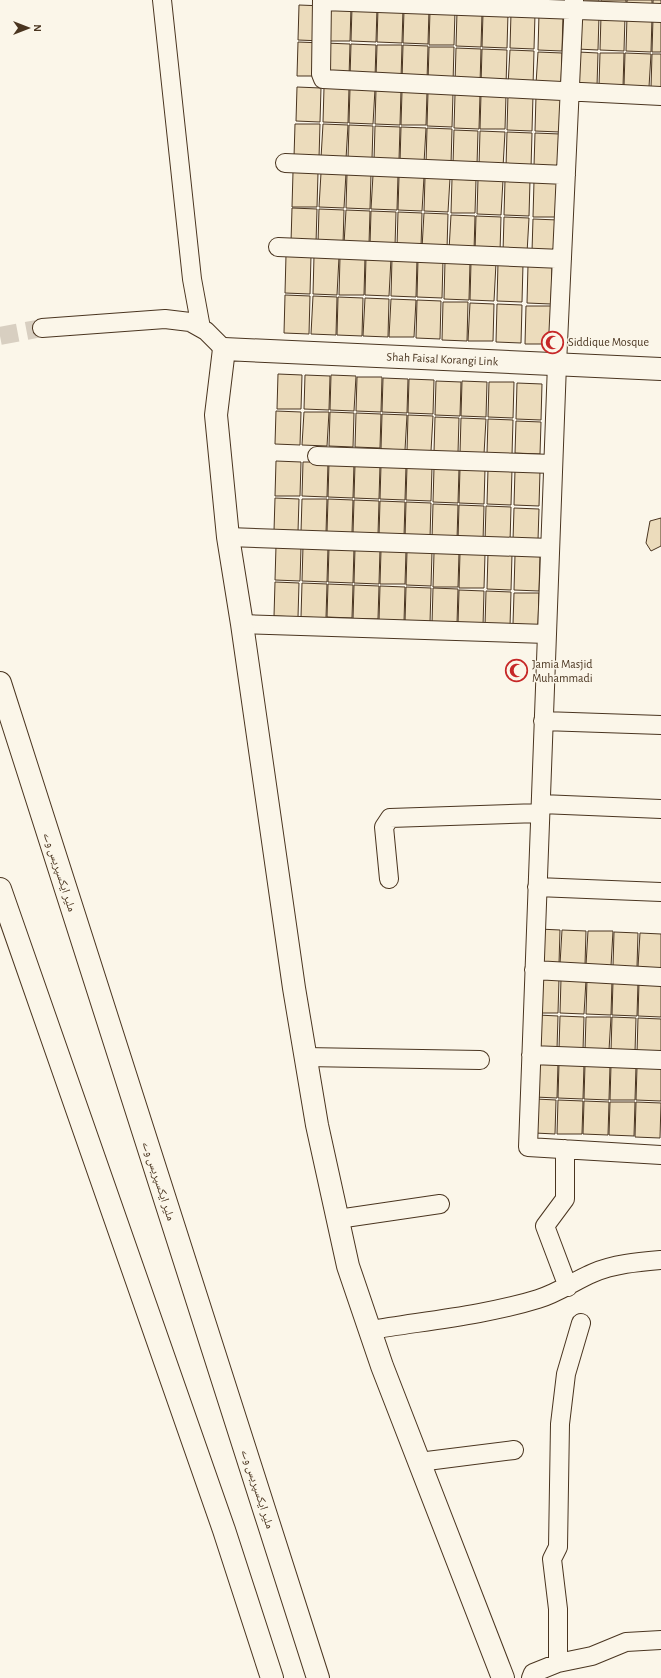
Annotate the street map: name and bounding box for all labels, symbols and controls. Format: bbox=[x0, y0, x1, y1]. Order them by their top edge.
north arrow bbox=[8, 8, 48, 48]
text: N bbox=[32, 24, 43, 32]
mosque icon: Siddique Mosque bbox=[539, 329, 565, 355]
place label: Siddique Mosque bbox=[568, 336, 649, 348]
street label: Shah Faisal Korangi Link bbox=[386, 350, 499, 368]
mosque icon: Jamia Masjid Muhammadi bbox=[504, 658, 530, 684]
place label: Jamia Masjid Muhammadi bbox=[532, 658, 593, 684]
street label: ملیر ایکسپریس وے bbox=[40, 831, 78, 913]
street label: ملیر ایکسپریس وے bbox=[139, 1140, 177, 1222]
street label: ملیر ایکسپریس وے bbox=[238, 1448, 276, 1530]

